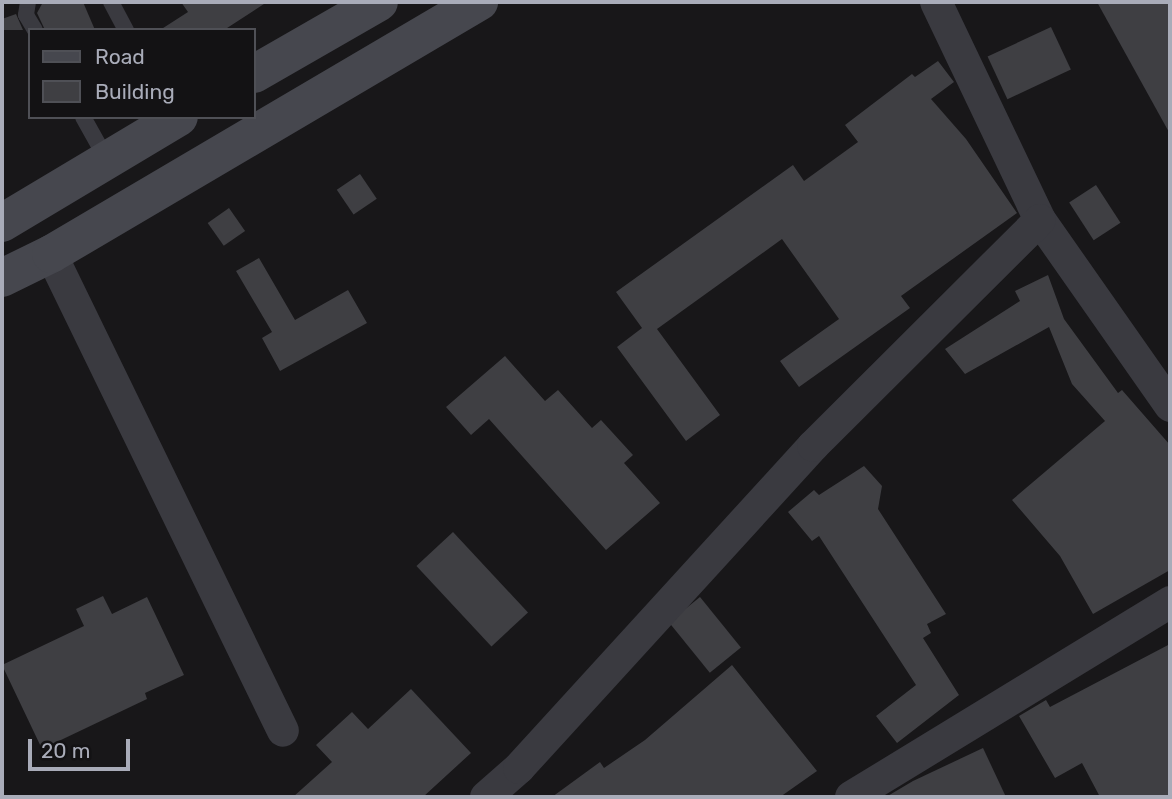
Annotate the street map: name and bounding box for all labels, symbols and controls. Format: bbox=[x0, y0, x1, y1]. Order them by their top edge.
legend bbox=[28, 28, 256, 119]
text: Road bbox=[95, 44, 145, 69]
text: Building bbox=[95, 79, 175, 104]
scale bar bbox=[32, 726, 133, 770]
text: 20 m bbox=[41, 738, 90, 763]

